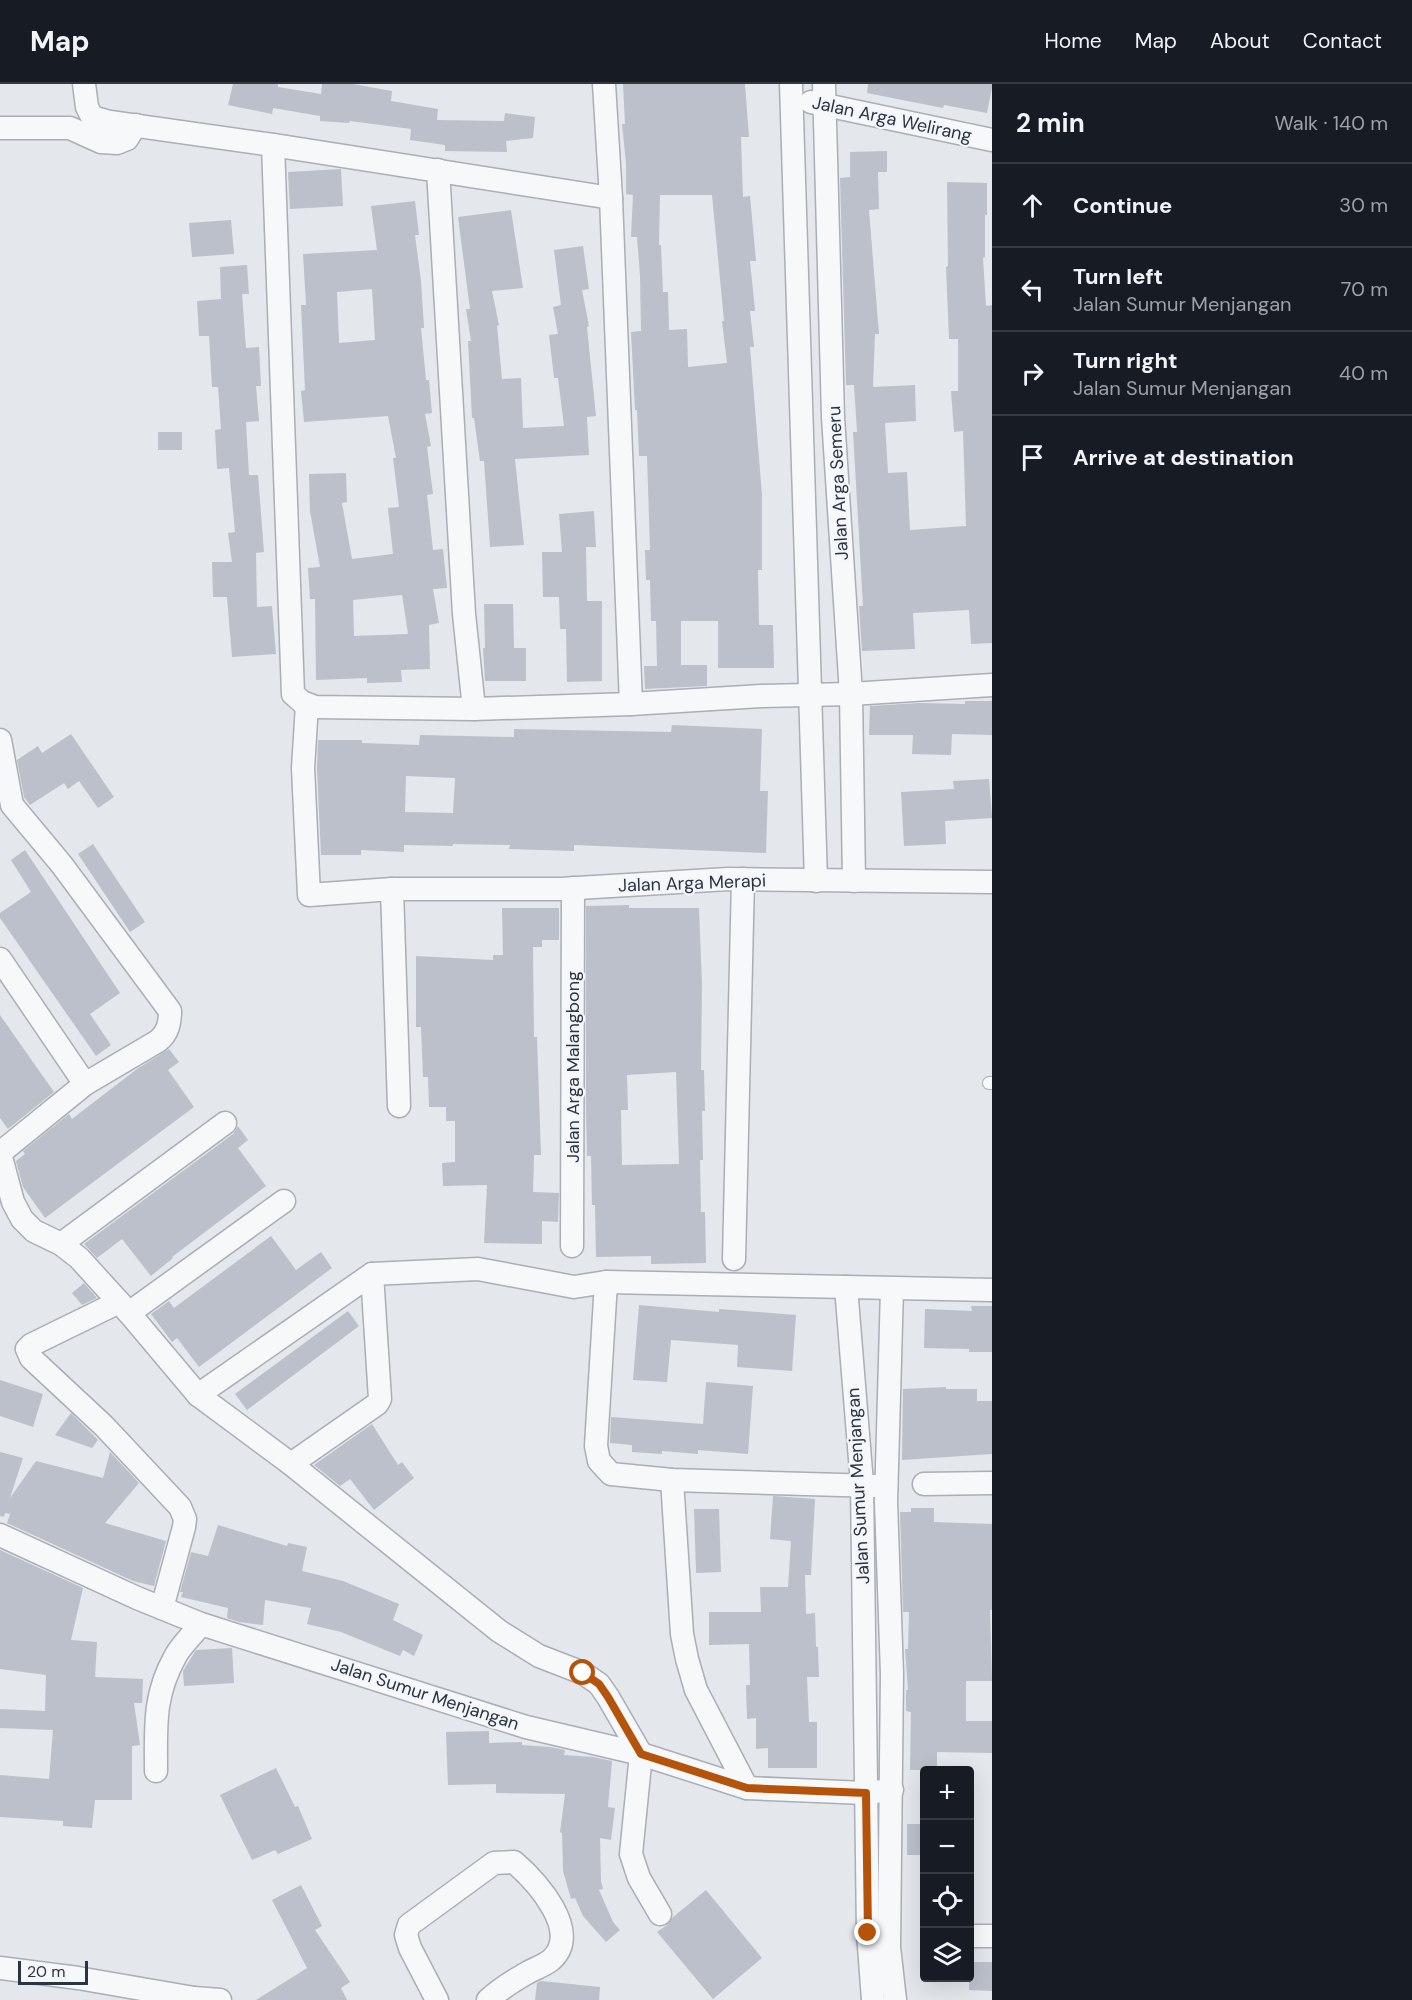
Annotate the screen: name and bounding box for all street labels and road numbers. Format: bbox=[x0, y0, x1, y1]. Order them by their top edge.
street label: Jalan Arga Welirang bbox=[810, 90, 974, 148]
street label: Jalan Arga Semeru bbox=[822, 405, 854, 561]
street label: Jalan Arga Merapi bbox=[618, 868, 766, 898]
street label: Jalan Arga Malangbong bbox=[561, 971, 585, 1163]
street label: Jalan Sumur Menjangan bbox=[841, 1387, 875, 1585]
street label: Jalan Sumur Menjangan bbox=[328, 1652, 522, 1736]

